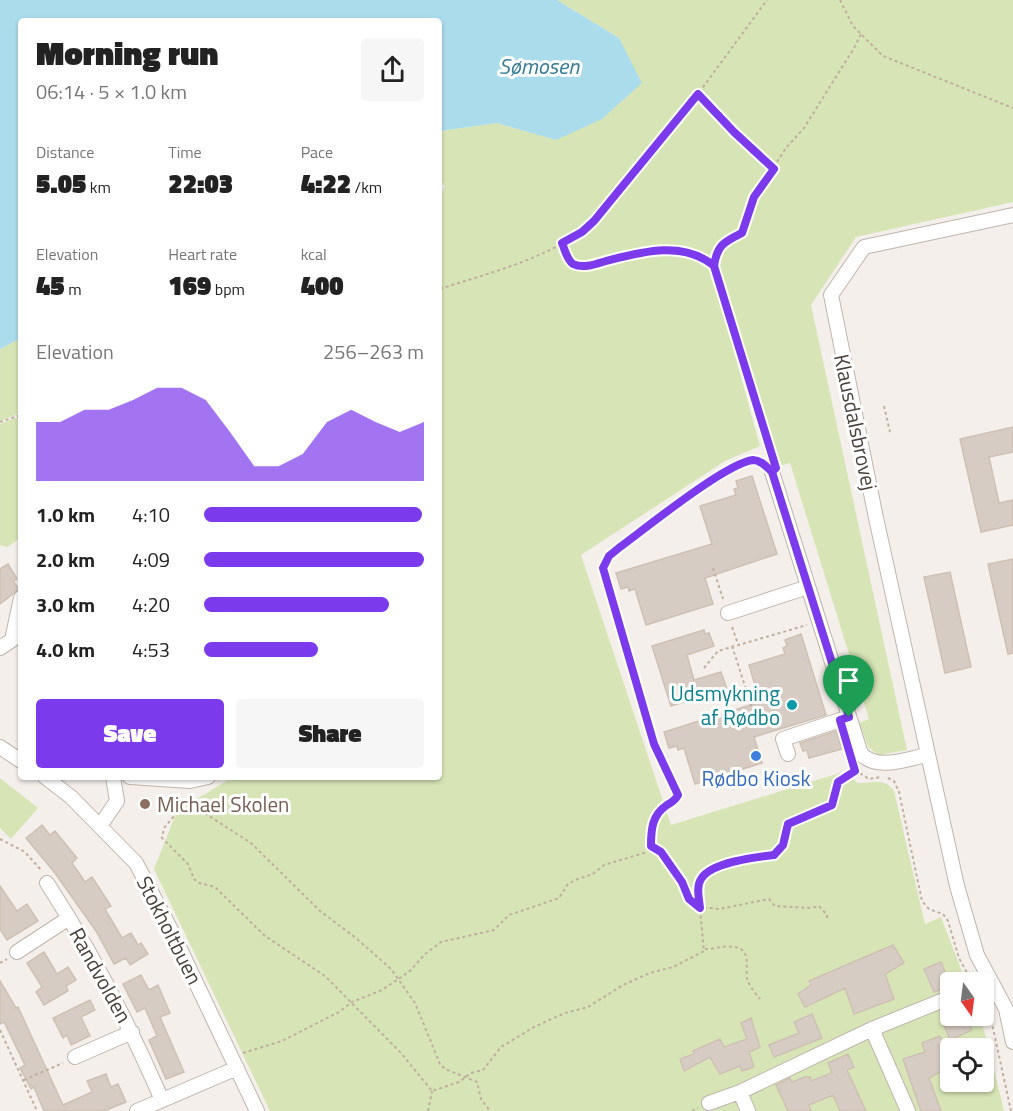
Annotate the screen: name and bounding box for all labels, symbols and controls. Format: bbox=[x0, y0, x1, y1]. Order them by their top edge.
text: Morning run bbox=[36, 28, 218, 78]
button: share bbox=[361, 38, 424, 101]
water label: Sømosen bbox=[499, 49, 580, 83]
text: 06:14 · 5 × 1.0 km bbox=[36, 76, 187, 107]
text: Distance bbox=[36, 140, 94, 164]
text: Time bbox=[168, 140, 202, 164]
text: Pace bbox=[301, 140, 333, 164]
text: 5.05 bbox=[36, 164, 86, 203]
text: 22:03 bbox=[168, 164, 233, 203]
text: 4:22 bbox=[301, 164, 351, 203]
text: km bbox=[86, 175, 111, 199]
text: /km bbox=[351, 175, 382, 199]
text: Elevation bbox=[36, 242, 98, 266]
text: Heart rate bbox=[168, 242, 237, 266]
text: kcal bbox=[301, 242, 327, 266]
text: 45 bbox=[36, 266, 65, 305]
text: 169 bbox=[168, 266, 211, 305]
text: 400 bbox=[301, 266, 344, 305]
text: m bbox=[65, 277, 82, 301]
text: bpm bbox=[211, 277, 245, 301]
text: Elevation bbox=[36, 336, 114, 367]
text: 256–263 m bbox=[323, 336, 424, 367]
street label: Klausdalsbrovej bbox=[826, 351, 886, 493]
text: 1.0 km bbox=[36, 499, 95, 530]
text: 4:10 bbox=[132, 499, 170, 530]
text: 2.0 km bbox=[36, 544, 95, 575]
text: 4:09 bbox=[132, 544, 170, 575]
text: 3.0 km bbox=[36, 589, 95, 620]
text: 4:20 bbox=[132, 589, 170, 620]
text: 4.0 km bbox=[36, 634, 95, 665]
text: 4:53 bbox=[132, 634, 170, 665]
pin bbox=[823, 655, 874, 717]
icon: arrive bbox=[832, 664, 865, 697]
place label: Udsmykning af Rødbo bbox=[670, 677, 780, 733]
marker: Udsmykning af Rødbo bbox=[785, 698, 799, 712]
button: Save bbox=[36, 699, 224, 768]
button: Share bbox=[236, 699, 424, 768]
marker: Rødbo Kiosk bbox=[749, 749, 763, 763]
place label: Rødbo Kiosk bbox=[701, 762, 811, 794]
place label: Michael Skolen bbox=[157, 788, 289, 820]
marker: Michael Skolen bbox=[138, 797, 152, 811]
street label: Stokholtbuen bbox=[129, 870, 211, 990]
street label: Randvolden bbox=[62, 921, 140, 1029]
north arrow bbox=[940, 972, 994, 1026]
map controls bbox=[940, 972, 994, 1092]
button: locate bbox=[940, 1038, 994, 1092]

